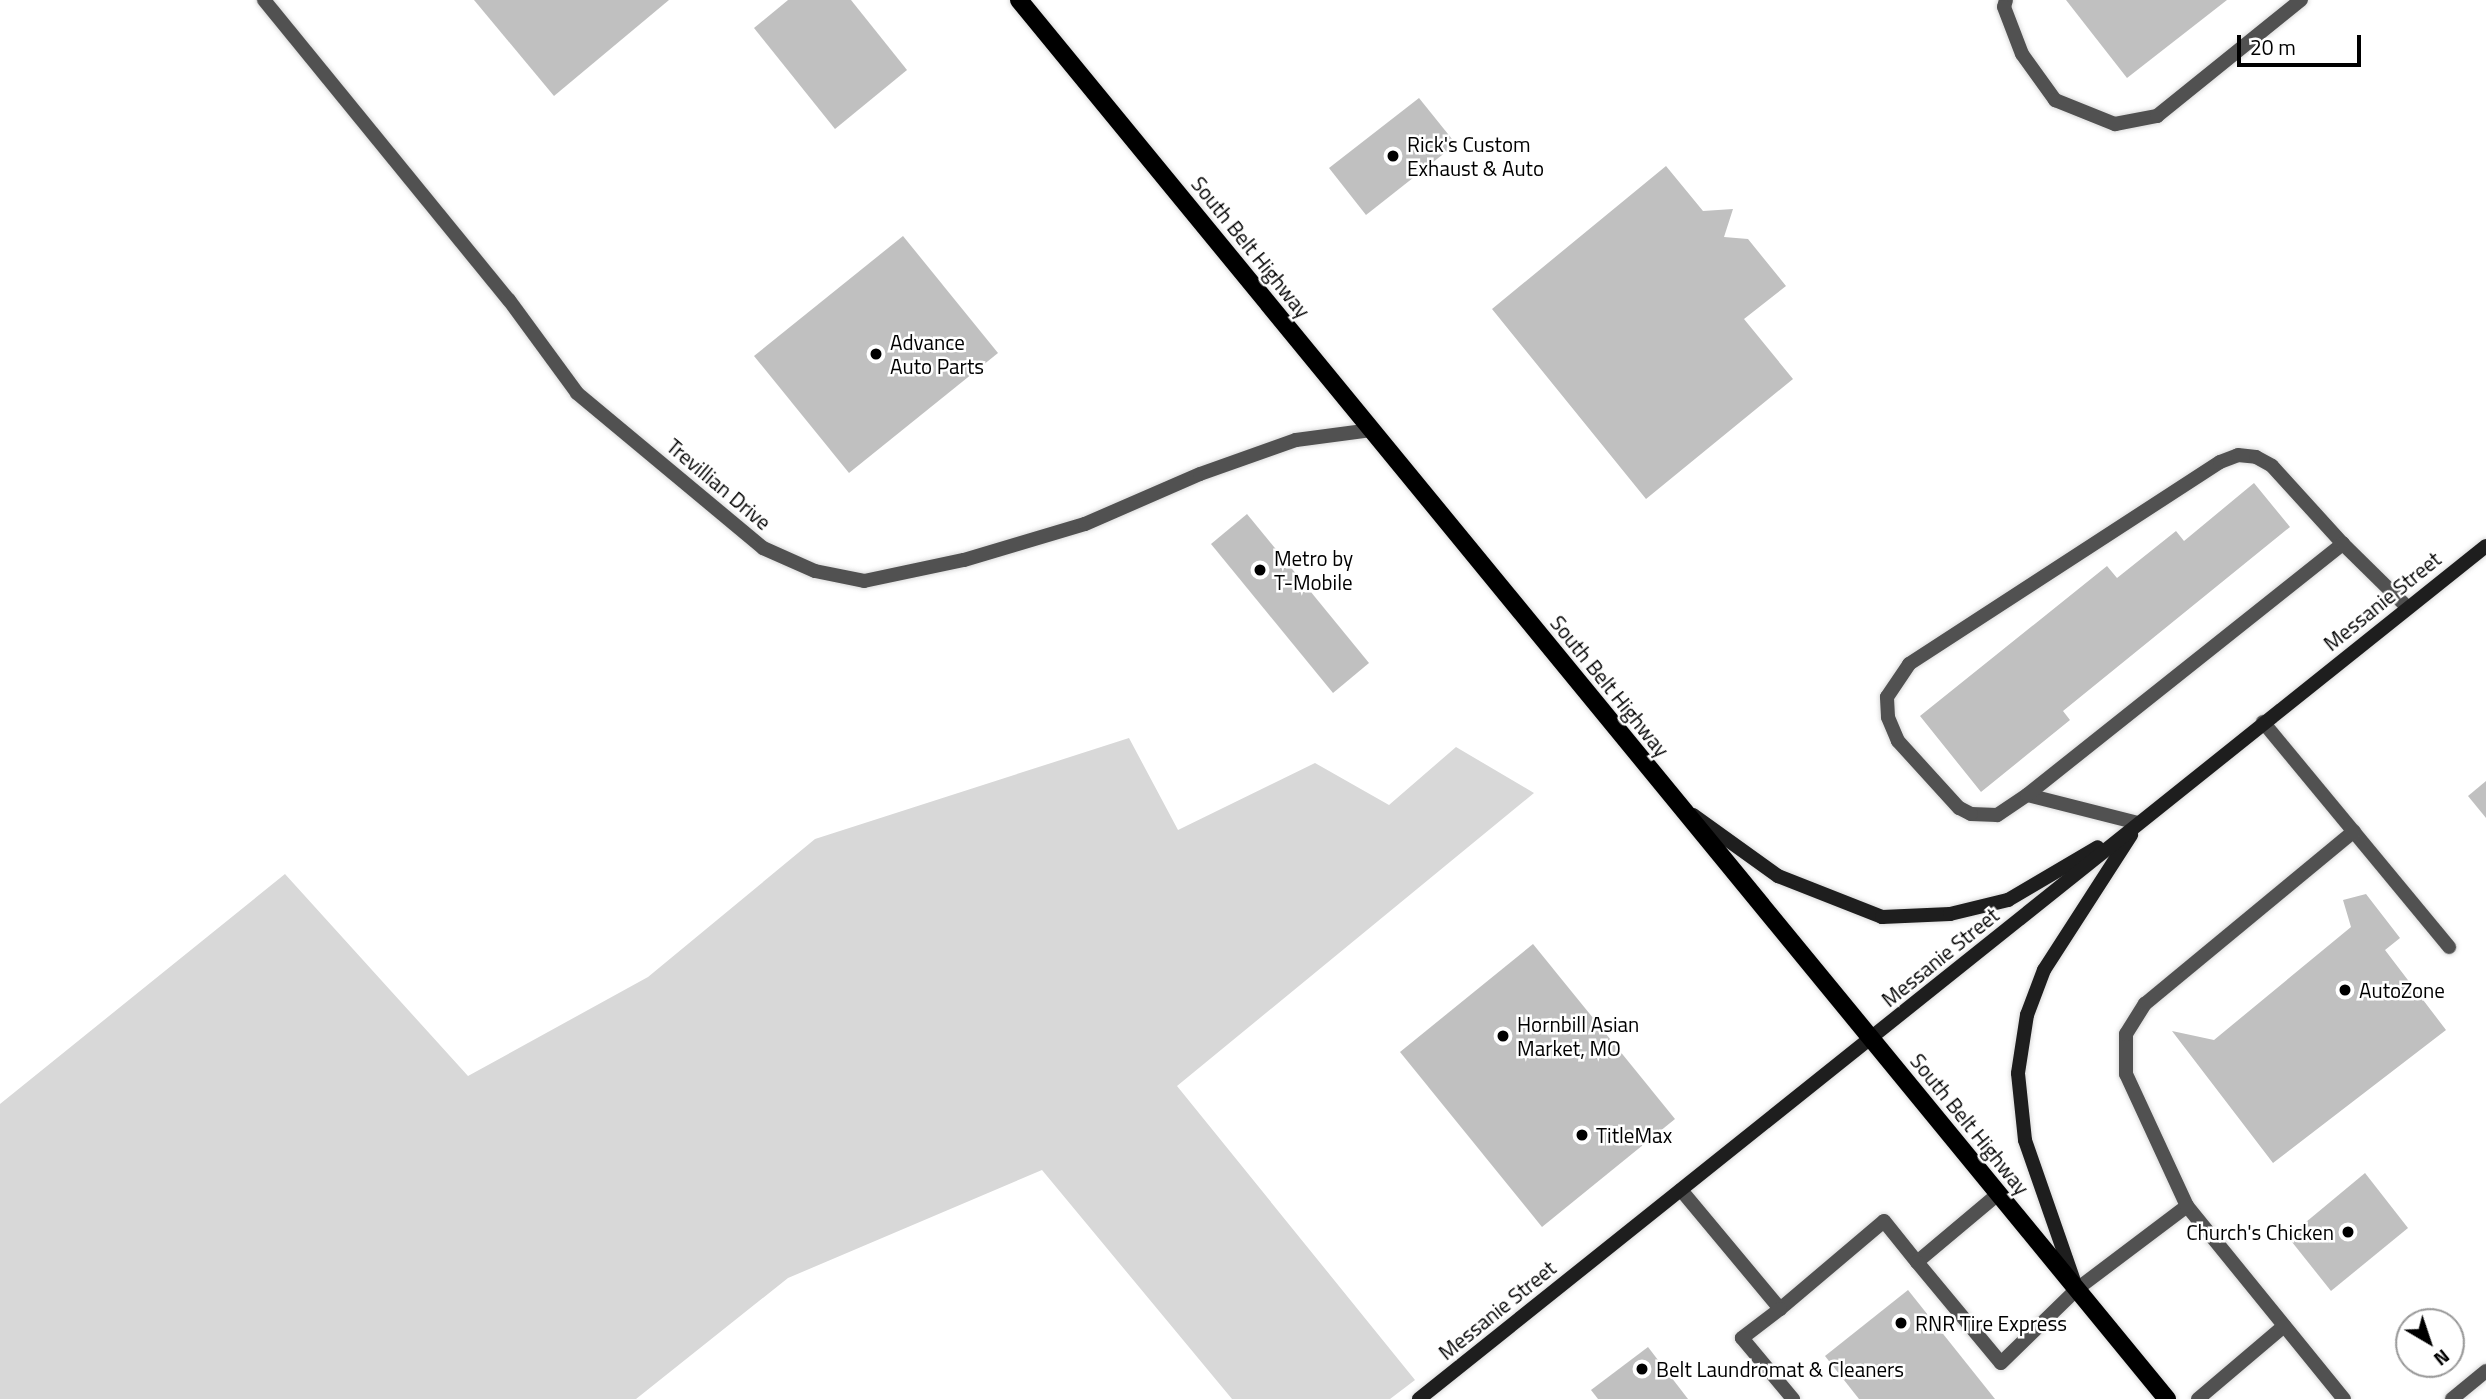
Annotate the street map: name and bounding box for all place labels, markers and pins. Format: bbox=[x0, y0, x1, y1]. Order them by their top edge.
place label: Rick's Custom Exhaust & Auto bbox=[1407, 131, 1544, 181]
marker: Rick's Custom Exhaust & Auto bbox=[1385, 148, 1401, 164]
place label: Advance Auto Parts bbox=[890, 329, 984, 379]
marker: Advance Auto Parts bbox=[868, 346, 884, 362]
place label: Metro by T-Mobile bbox=[1274, 545, 1353, 595]
marker: Metro by T-Mobile bbox=[1252, 562, 1268, 578]
place label: AutoZone bbox=[2359, 977, 2445, 1003]
marker: AutoZone bbox=[2337, 982, 2353, 998]
place label: Hornbill Asian Market, MO bbox=[1517, 1011, 1639, 1061]
marker: Hornbill Asian Market, MO bbox=[1495, 1028, 1511, 1044]
place label: TitleMax bbox=[1596, 1122, 1672, 1148]
marker: TitleMax bbox=[1574, 1127, 1590, 1143]
place label: Church's Chicken bbox=[2186, 1219, 2334, 1245]
marker: Church's Chicken bbox=[2340, 1224, 2356, 1240]
place label: RNR Tire Express bbox=[1915, 1310, 2067, 1336]
marker: RNR Tire Express bbox=[1893, 1315, 1909, 1331]
place label: Belt Laundromat & Cleaners bbox=[1656, 1356, 1904, 1382]
marker: Belt Laundromat & Cleaners bbox=[1634, 1361, 1650, 1377]

